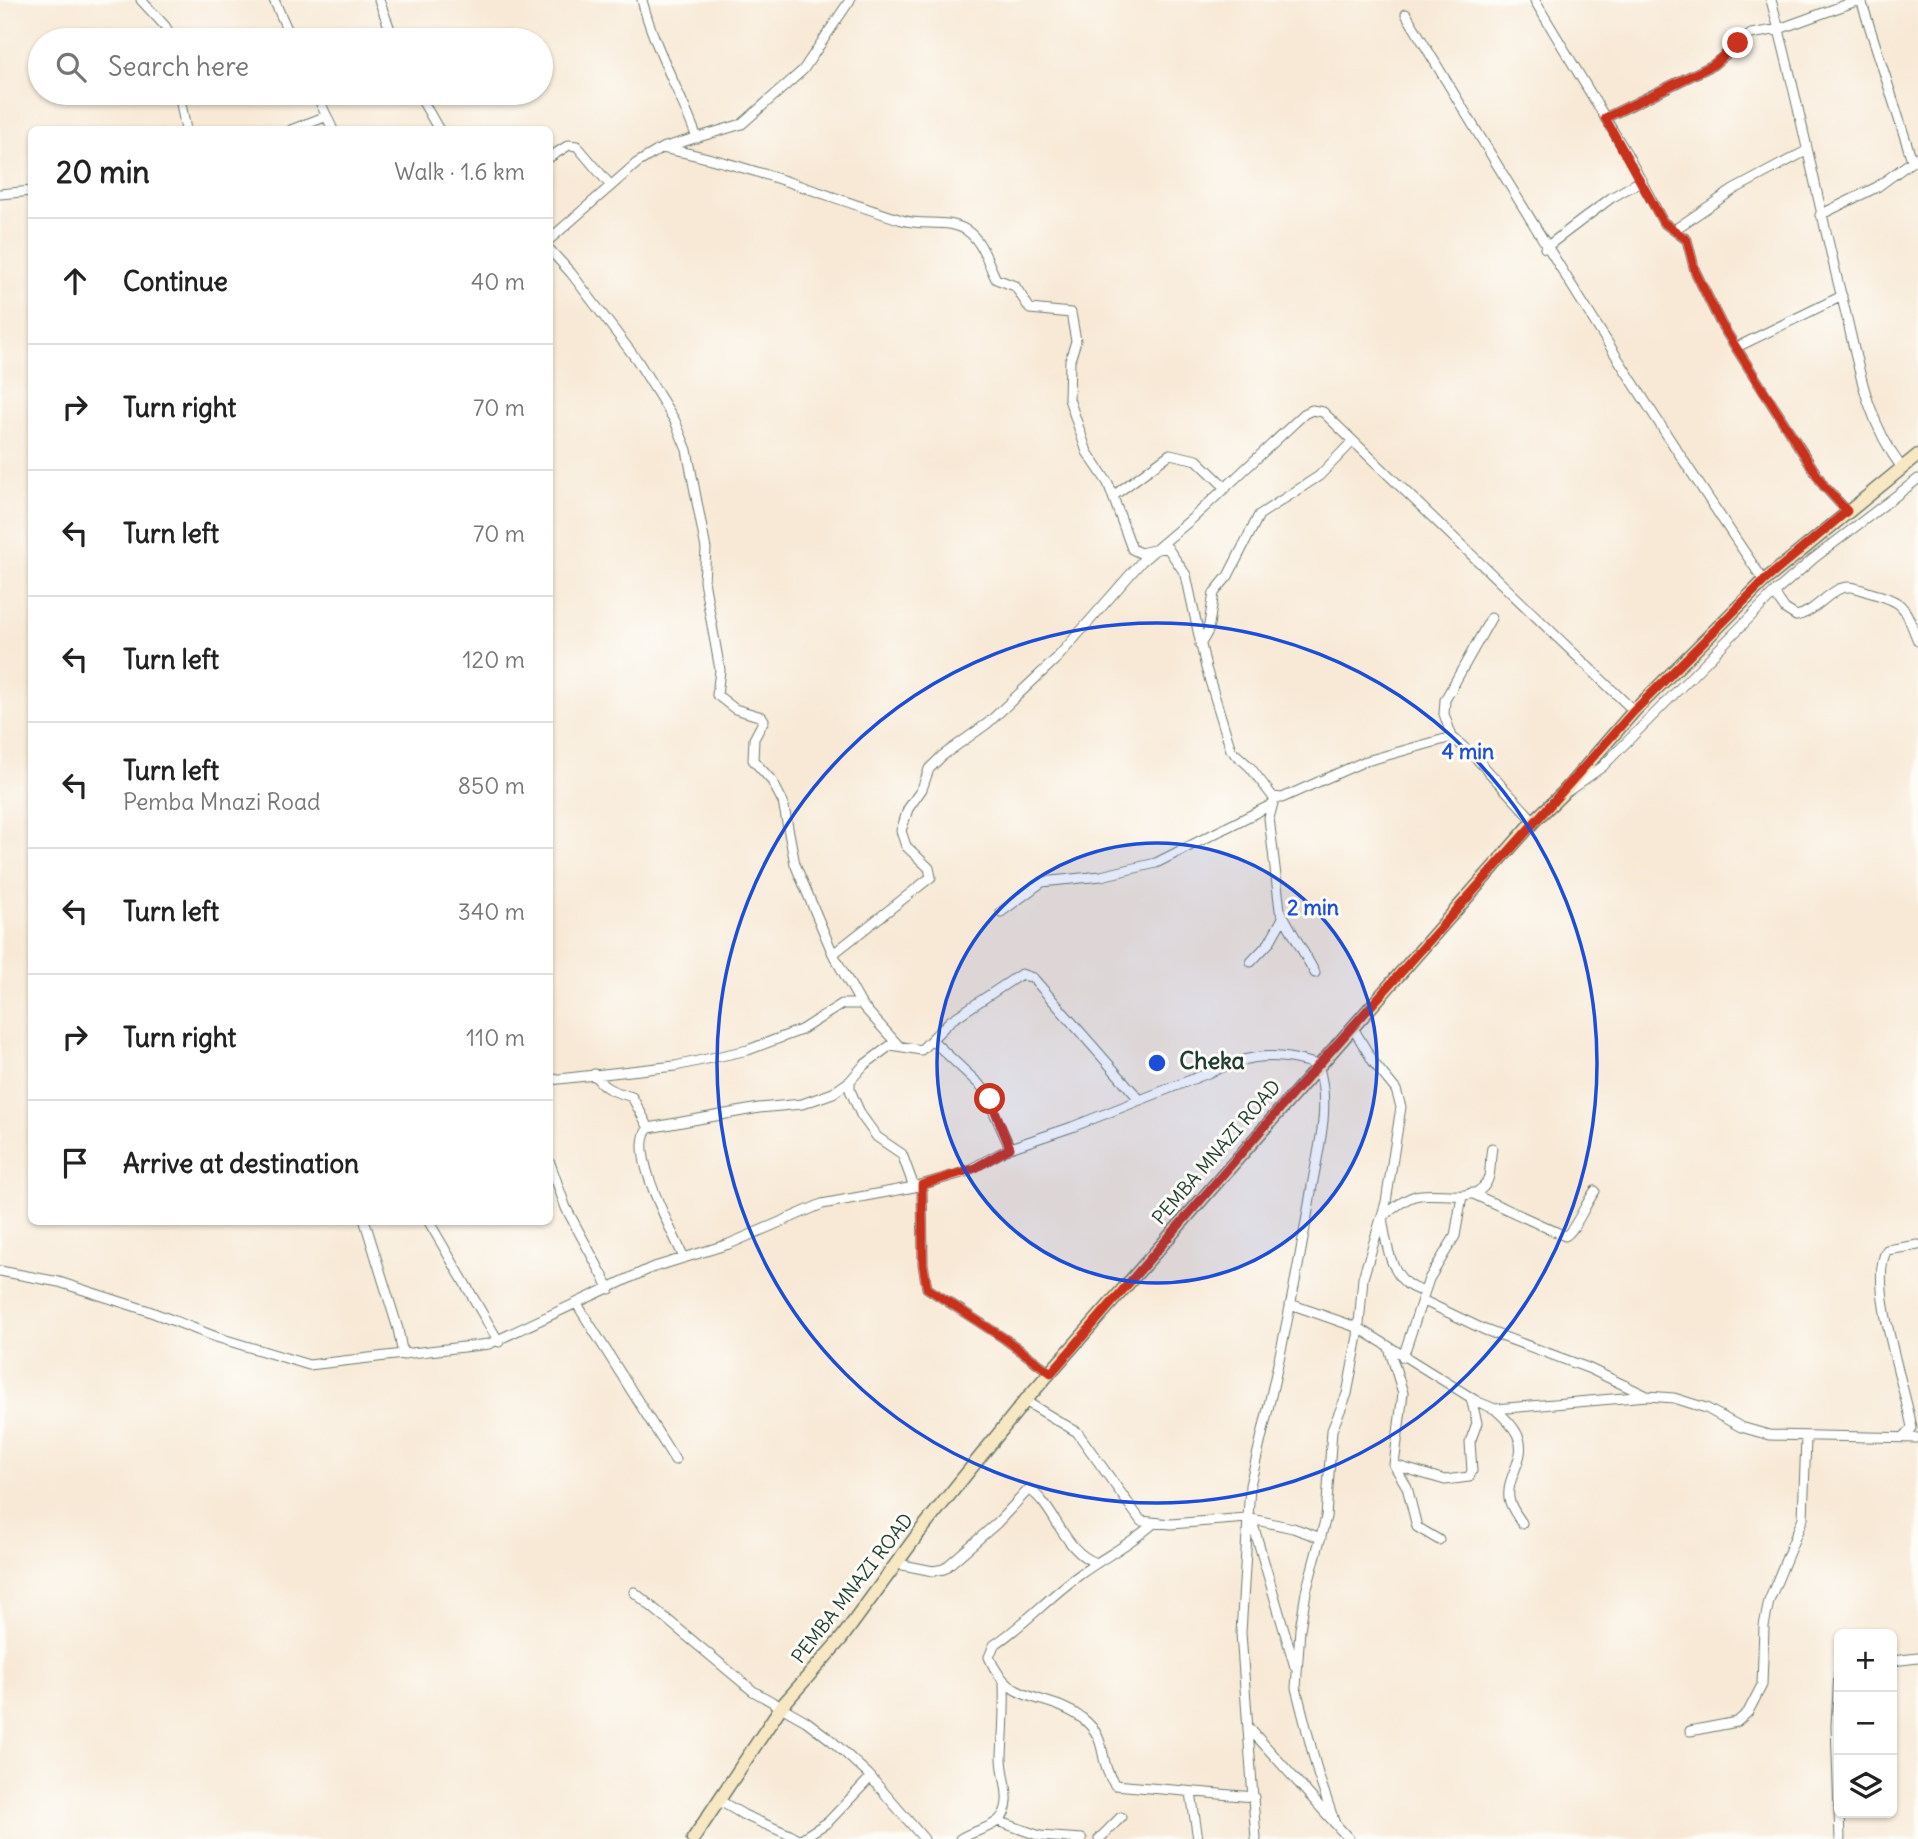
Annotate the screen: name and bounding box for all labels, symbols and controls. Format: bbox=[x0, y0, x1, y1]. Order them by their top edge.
route end bbox=[1722, 27, 1753, 58]
search box bbox=[28, 28, 553, 105]
icon: search bbox=[52, 48, 90, 86]
text: Search here bbox=[108, 50, 249, 83]
text: 20 min bbox=[56, 153, 150, 191]
text: Walk · 1.6 km bbox=[394, 157, 525, 186]
icon: ahead bbox=[56, 262, 94, 300]
text: Continue bbox=[123, 265, 228, 298]
text: 40 m bbox=[471, 267, 525, 296]
icon: right bbox=[56, 388, 94, 426]
text: Turn right bbox=[123, 391, 236, 424]
text: 70 m bbox=[473, 393, 525, 422]
icon: left bbox=[56, 514, 94, 552]
text: Turn left bbox=[123, 517, 219, 550]
text: 70 m bbox=[473, 519, 525, 548]
icon: left bbox=[56, 640, 94, 678]
text: Turn left bbox=[123, 643, 219, 676]
text: 120 m bbox=[462, 645, 525, 674]
text: 4 min bbox=[1442, 738, 1494, 765]
text: Turn left bbox=[123, 754, 219, 787]
icon: left bbox=[56, 766, 94, 804]
text: 850 m bbox=[458, 771, 525, 800]
text: Pemba Mnazi Road bbox=[123, 787, 321, 816]
icon: left bbox=[56, 892, 94, 930]
text: 2 min bbox=[1287, 894, 1339, 921]
text: Turn left bbox=[123, 895, 219, 928]
text: 340 m bbox=[458, 897, 525, 926]
icon: right bbox=[56, 1018, 94, 1056]
text: Turn right bbox=[123, 1021, 236, 1054]
text: 110 m bbox=[466, 1023, 525, 1052]
district label: Cheka bbox=[1179, 1046, 1245, 1075]
centre of rings bbox=[1145, 1051, 1169, 1075]
street label: PEMBA MNAZI ROAD bbox=[1147, 1075, 1285, 1229]
route start bbox=[974, 1083, 1005, 1114]
icon: arrive bbox=[56, 1144, 94, 1182]
text: Arrive at destination bbox=[123, 1147, 359, 1180]
street label: PEMBA MNAZI ROAD bbox=[786, 1508, 918, 1668]
map controls bbox=[1834, 1629, 1897, 1818]
button: + bbox=[1834, 1629, 1897, 1692]
button: − bbox=[1834, 1692, 1897, 1755]
button: layers bbox=[1834, 1755, 1897, 1818]

